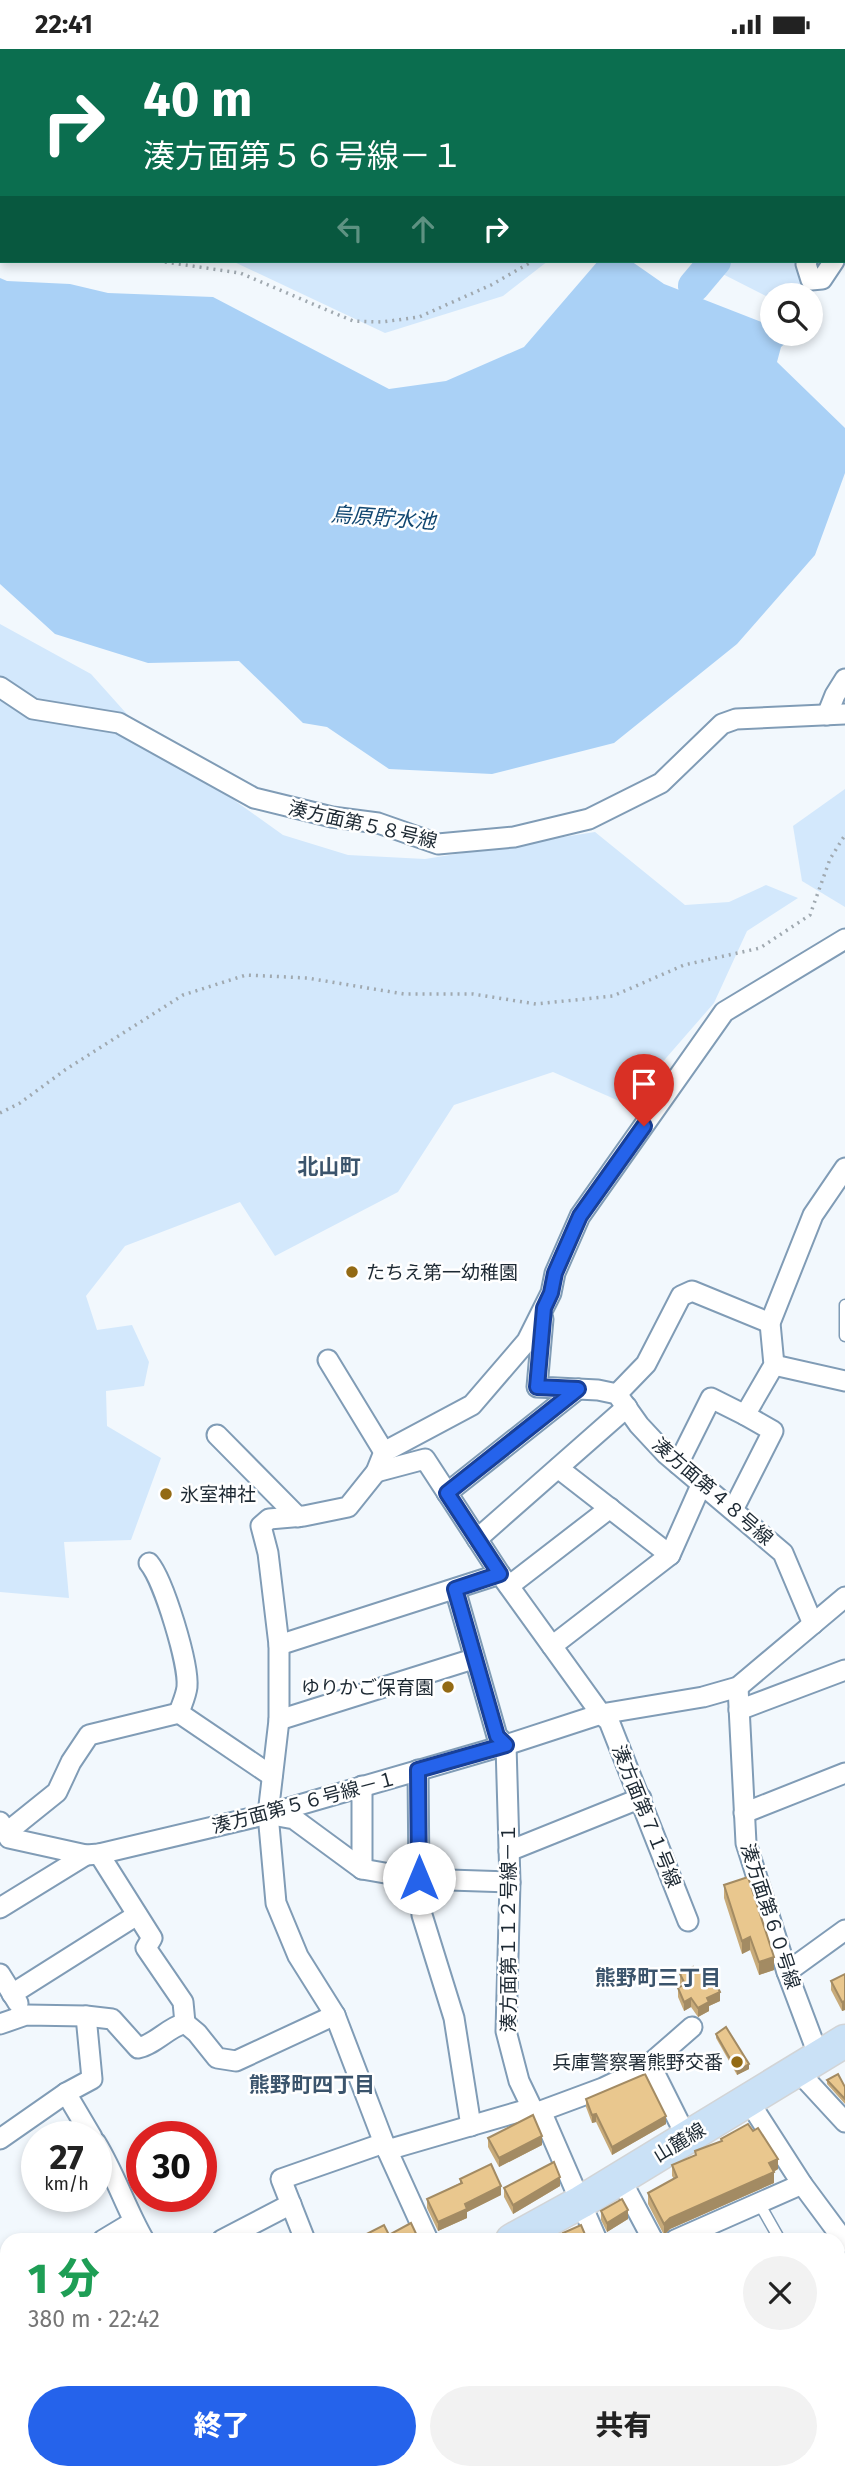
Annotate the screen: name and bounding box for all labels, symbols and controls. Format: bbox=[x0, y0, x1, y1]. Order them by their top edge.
text: 22:41 bbox=[35, 9, 93, 40]
text: 40 m bbox=[143, 70, 252, 129]
icon: right bbox=[28, 77, 119, 168]
text: 湊方面第５６号線－１ bbox=[143, 137, 463, 175]
icon: left bbox=[331, 210, 369, 248]
icon: ahead bbox=[404, 210, 442, 248]
icon: right bbox=[477, 210, 515, 248]
map controls bbox=[760, 283, 823, 346]
button: search bbox=[760, 283, 823, 346]
water label: 烏原貯水池 bbox=[330, 501, 438, 535]
street label: 湊方面第５８号線 bbox=[286, 796, 440, 853]
pin bbox=[614, 1054, 674, 1126]
icon: arrive bbox=[625, 1065, 663, 1103]
district label: 北山町 bbox=[298, 1154, 361, 1180]
place label: たちえ第一幼稚園 bbox=[366, 1261, 518, 1284]
marker: たちえ第一幼稚園 bbox=[344, 1264, 360, 1280]
street label: 湊方面第４８号線 bbox=[648, 1433, 778, 1550]
place label: 氷室神社 bbox=[180, 1483, 256, 1506]
marker: 氷室神社 bbox=[158, 1486, 174, 1502]
place label: ゆりかご保育園 bbox=[301, 1676, 434, 1699]
marker: ゆりかご保育園 bbox=[440, 1679, 456, 1695]
street label: 湊方面第７１号線 bbox=[607, 1741, 686, 1891]
street label: 湊方面第５６号線－１ bbox=[209, 1767, 399, 1838]
street label: 湊方面第１１２号線－１ bbox=[497, 1823, 520, 2033]
street label: 湊方面第６０号線 bbox=[736, 1840, 805, 1992]
position arrow bbox=[382, 1841, 456, 1915]
district label: 熊野町三丁目 bbox=[595, 1965, 721, 1991]
place label: 兵庫警察署熊野交番 bbox=[552, 2051, 723, 2074]
marker: 兵庫警察署熊野交番 bbox=[729, 2054, 745, 2070]
district label: 熊野町四丁目 bbox=[249, 2072, 375, 2098]
street label: 山麓線 bbox=[649, 2118, 710, 2167]
speed limit sign: 30 bbox=[126, 2121, 217, 2212]
text: 27 bbox=[49, 2136, 84, 2178]
text: km/h bbox=[44, 2173, 89, 2195]
text: 1 分 bbox=[28, 2254, 99, 2304]
button: close bbox=[743, 2256, 817, 2330]
text: 380 m · 22:42 bbox=[28, 2305, 160, 2333]
button: 終了 bbox=[28, 2386, 416, 2466]
button: 共有 bbox=[430, 2386, 817, 2466]

